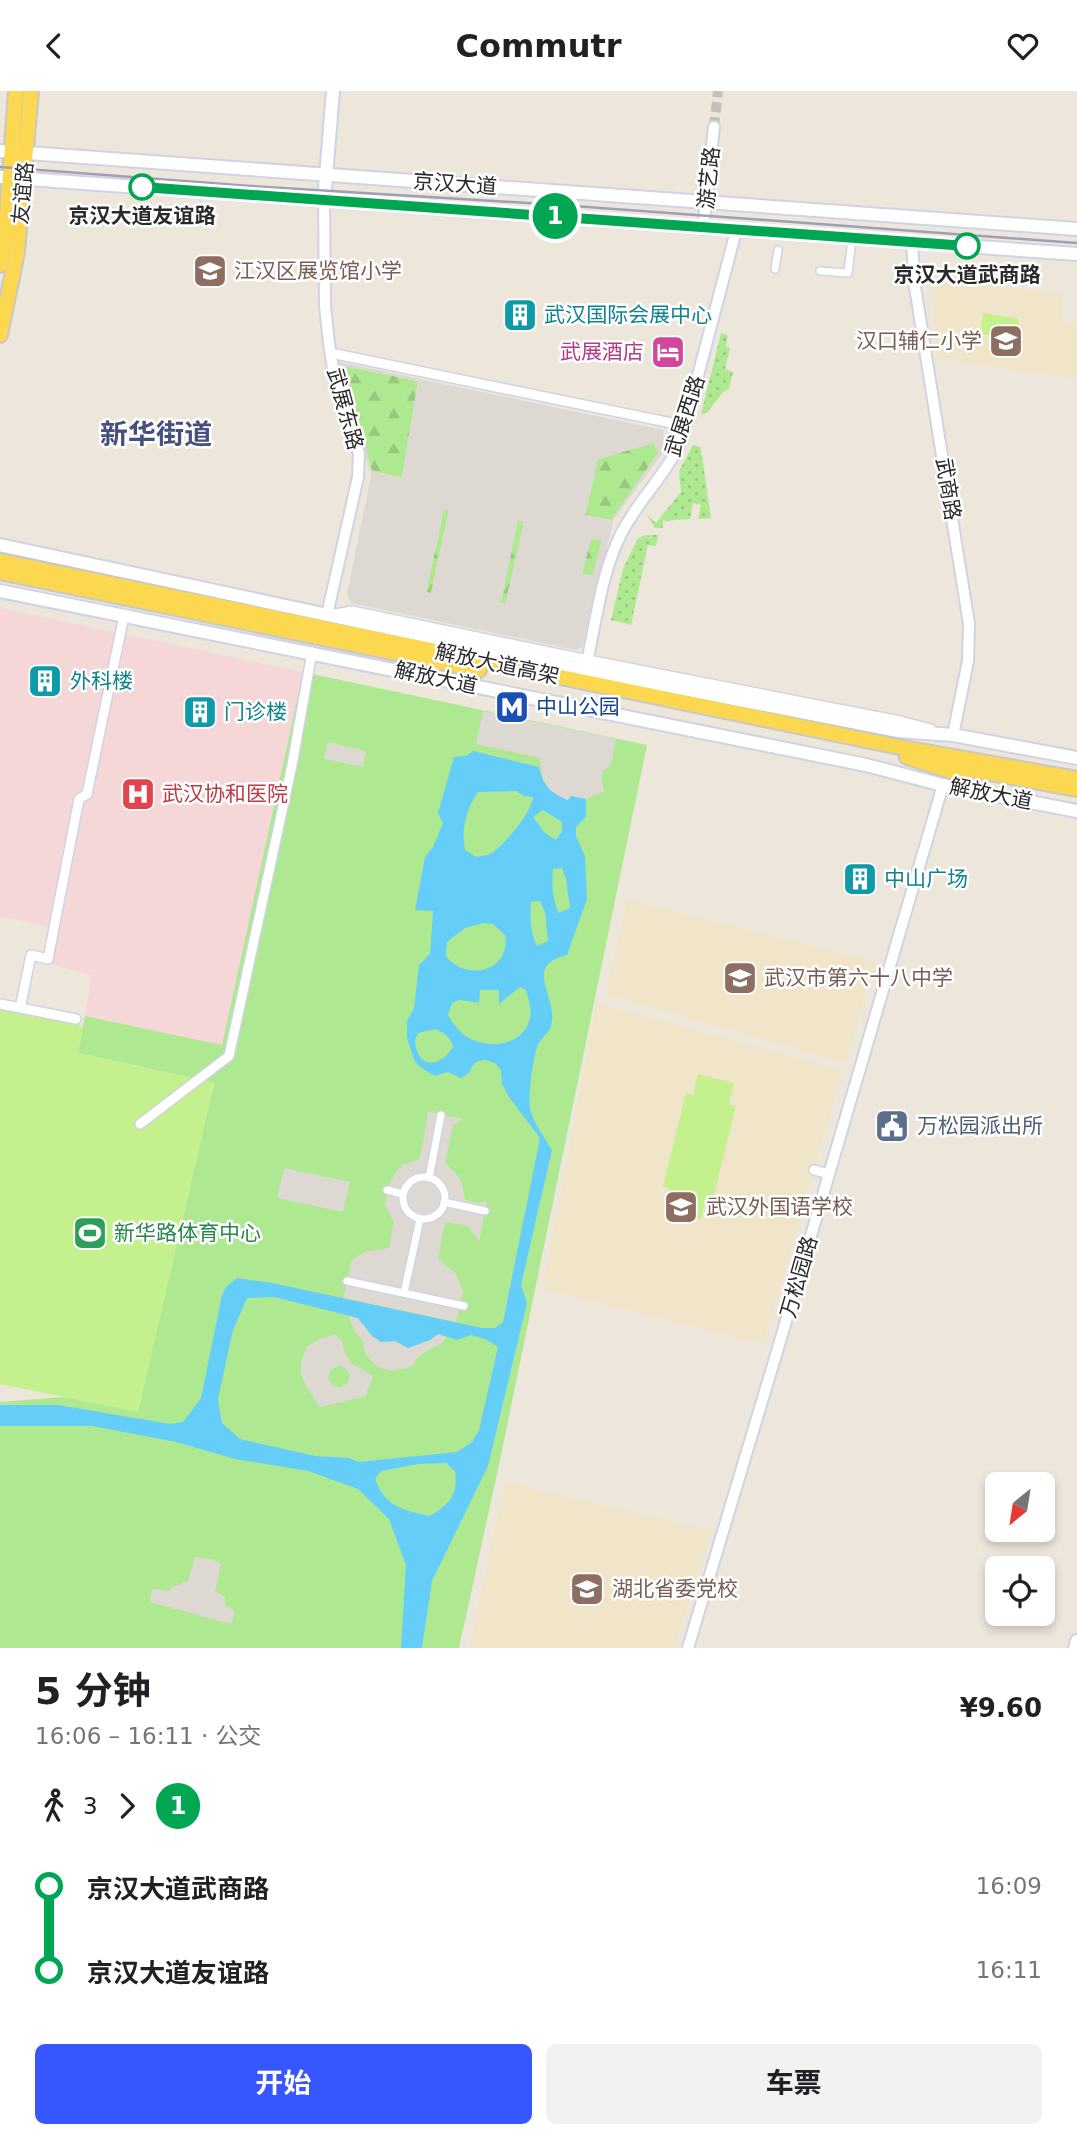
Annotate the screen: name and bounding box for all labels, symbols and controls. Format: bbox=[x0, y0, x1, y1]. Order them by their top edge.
icon: back bbox=[35, 27, 73, 65]
text: Commutr bbox=[455, 27, 622, 65]
icon: heart bbox=[1004, 27, 1042, 65]
street label: 游艺路 bbox=[694, 145, 724, 211]
street label: 友谊路 bbox=[8, 161, 38, 225]
street label: 京汉大道 bbox=[412, 169, 498, 199]
marker: 京汉大道友谊路 bbox=[129, 174, 155, 200]
line badge: 1 bbox=[532, 193, 578, 239]
text: 1 bbox=[547, 202, 563, 230]
place label: 京汉大道友谊路 bbox=[69, 204, 216, 228]
marker: 京汉大道武商路 bbox=[954, 233, 980, 259]
school or university icon: 江汉区展览馆小学 bbox=[191, 252, 229, 290]
place label: 江汉区展览馆小学 bbox=[234, 259, 402, 283]
place label: 京汉大道武商路 bbox=[894, 263, 1041, 287]
building icon: 武汉国际会展中心 bbox=[501, 296, 539, 334]
place label: 武汉国际会展中心 bbox=[544, 303, 712, 327]
school or university icon: 汉口辅仁小学 bbox=[987, 322, 1025, 360]
place label: 汉口辅仁小学 bbox=[856, 329, 982, 353]
hotel icon: 武展酒店 bbox=[649, 333, 687, 371]
place label: 武展酒店 bbox=[560, 340, 644, 364]
street label: 武展东路 bbox=[323, 365, 367, 453]
street label: 武展西路 bbox=[661, 372, 709, 460]
district label: 新华街道 bbox=[100, 418, 212, 451]
street label: 武商路 bbox=[931, 456, 965, 522]
street label: 解放大道高架 bbox=[433, 639, 561, 689]
street label: 解放大道 bbox=[392, 657, 480, 699]
building icon: 外科楼 bbox=[26, 662, 64, 700]
place label: 外科楼 bbox=[70, 669, 133, 693]
metro station icon: 中山公园 bbox=[493, 688, 531, 726]
building icon: 门诊楼 bbox=[181, 693, 219, 731]
place label: 中山公园 bbox=[536, 695, 620, 719]
place label: 门诊楼 bbox=[224, 700, 287, 724]
street label: 解放大道 bbox=[947, 774, 1035, 814]
hospital icon: 武汉协和医院 bbox=[119, 775, 157, 813]
place label: 武汉协和医院 bbox=[162, 782, 288, 806]
building icon: 中山广场 bbox=[841, 860, 879, 898]
place label: 中山广场 bbox=[884, 867, 968, 891]
school or university icon: 武汉市第六十八中学 bbox=[721, 959, 759, 997]
place label: 武汉市第六十八中学 bbox=[764, 966, 953, 990]
public building icon: 万松园派出所 bbox=[873, 1107, 911, 1145]
place label: 万松园派出所 bbox=[917, 1114, 1043, 1138]
school or university icon: 武汉外国语学校 bbox=[662, 1188, 700, 1226]
place label: 武汉外国语学校 bbox=[706, 1195, 853, 1219]
sports icon: 新华路体育中心 bbox=[71, 1214, 109, 1252]
place label: 新华路体育中心 bbox=[114, 1221, 261, 1245]
street label: 万松园路 bbox=[776, 1233, 822, 1321]
north arrow bbox=[985, 1472, 1055, 1542]
map controls bbox=[985, 1472, 1055, 1626]
button: locate bbox=[985, 1556, 1055, 1626]
school or university icon: 湖北省委党校 bbox=[568, 1570, 606, 1608]
place label: 湖北省委党校 bbox=[612, 1577, 738, 1601]
text: 5 分钟 bbox=[35, 1669, 151, 1713]
text: ¥9.60 bbox=[960, 1693, 1042, 1723]
text: 16:06 – 16:11 · 公交 bbox=[35, 1723, 262, 1749]
icon: walk bbox=[35, 1787, 73, 1825]
icon: forward bbox=[108, 1787, 146, 1825]
text: 1 bbox=[170, 1792, 186, 1820]
text: 3 bbox=[83, 1793, 98, 1819]
text: 16:09 bbox=[976, 1873, 1042, 1899]
text: 京汉大道武商路 bbox=[87, 1874, 269, 1904]
text: 16:11 bbox=[976, 1957, 1042, 1983]
text: 京汉大道友谊路 bbox=[87, 1958, 269, 1988]
button: 开始 bbox=[35, 2044, 532, 2124]
button: 车票 bbox=[546, 2044, 1042, 2124]

